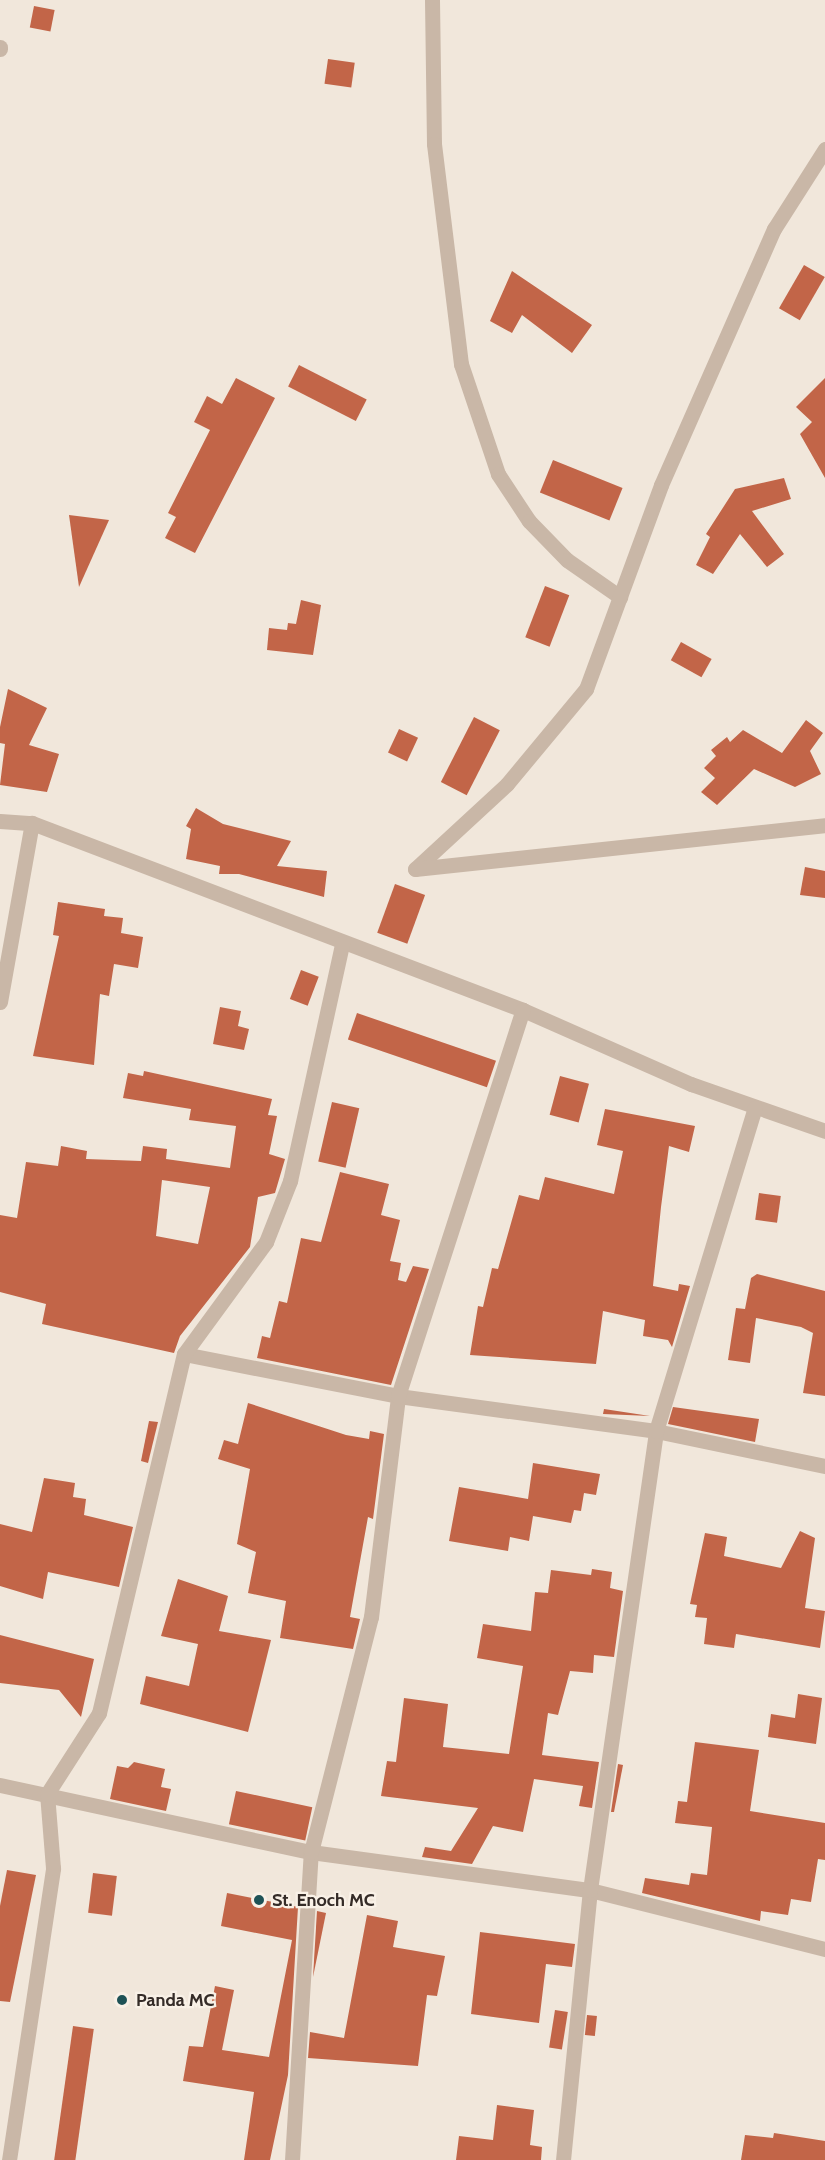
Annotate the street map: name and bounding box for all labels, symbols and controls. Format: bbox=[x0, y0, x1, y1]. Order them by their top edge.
place label: St. Enoch MC bbox=[272, 1889, 375, 1911]
marker: St. Enoch MC bbox=[250, 1891, 268, 1909]
place label: Panda MC bbox=[136, 1989, 215, 2011]
marker: Panda MC bbox=[113, 1991, 131, 2009]

